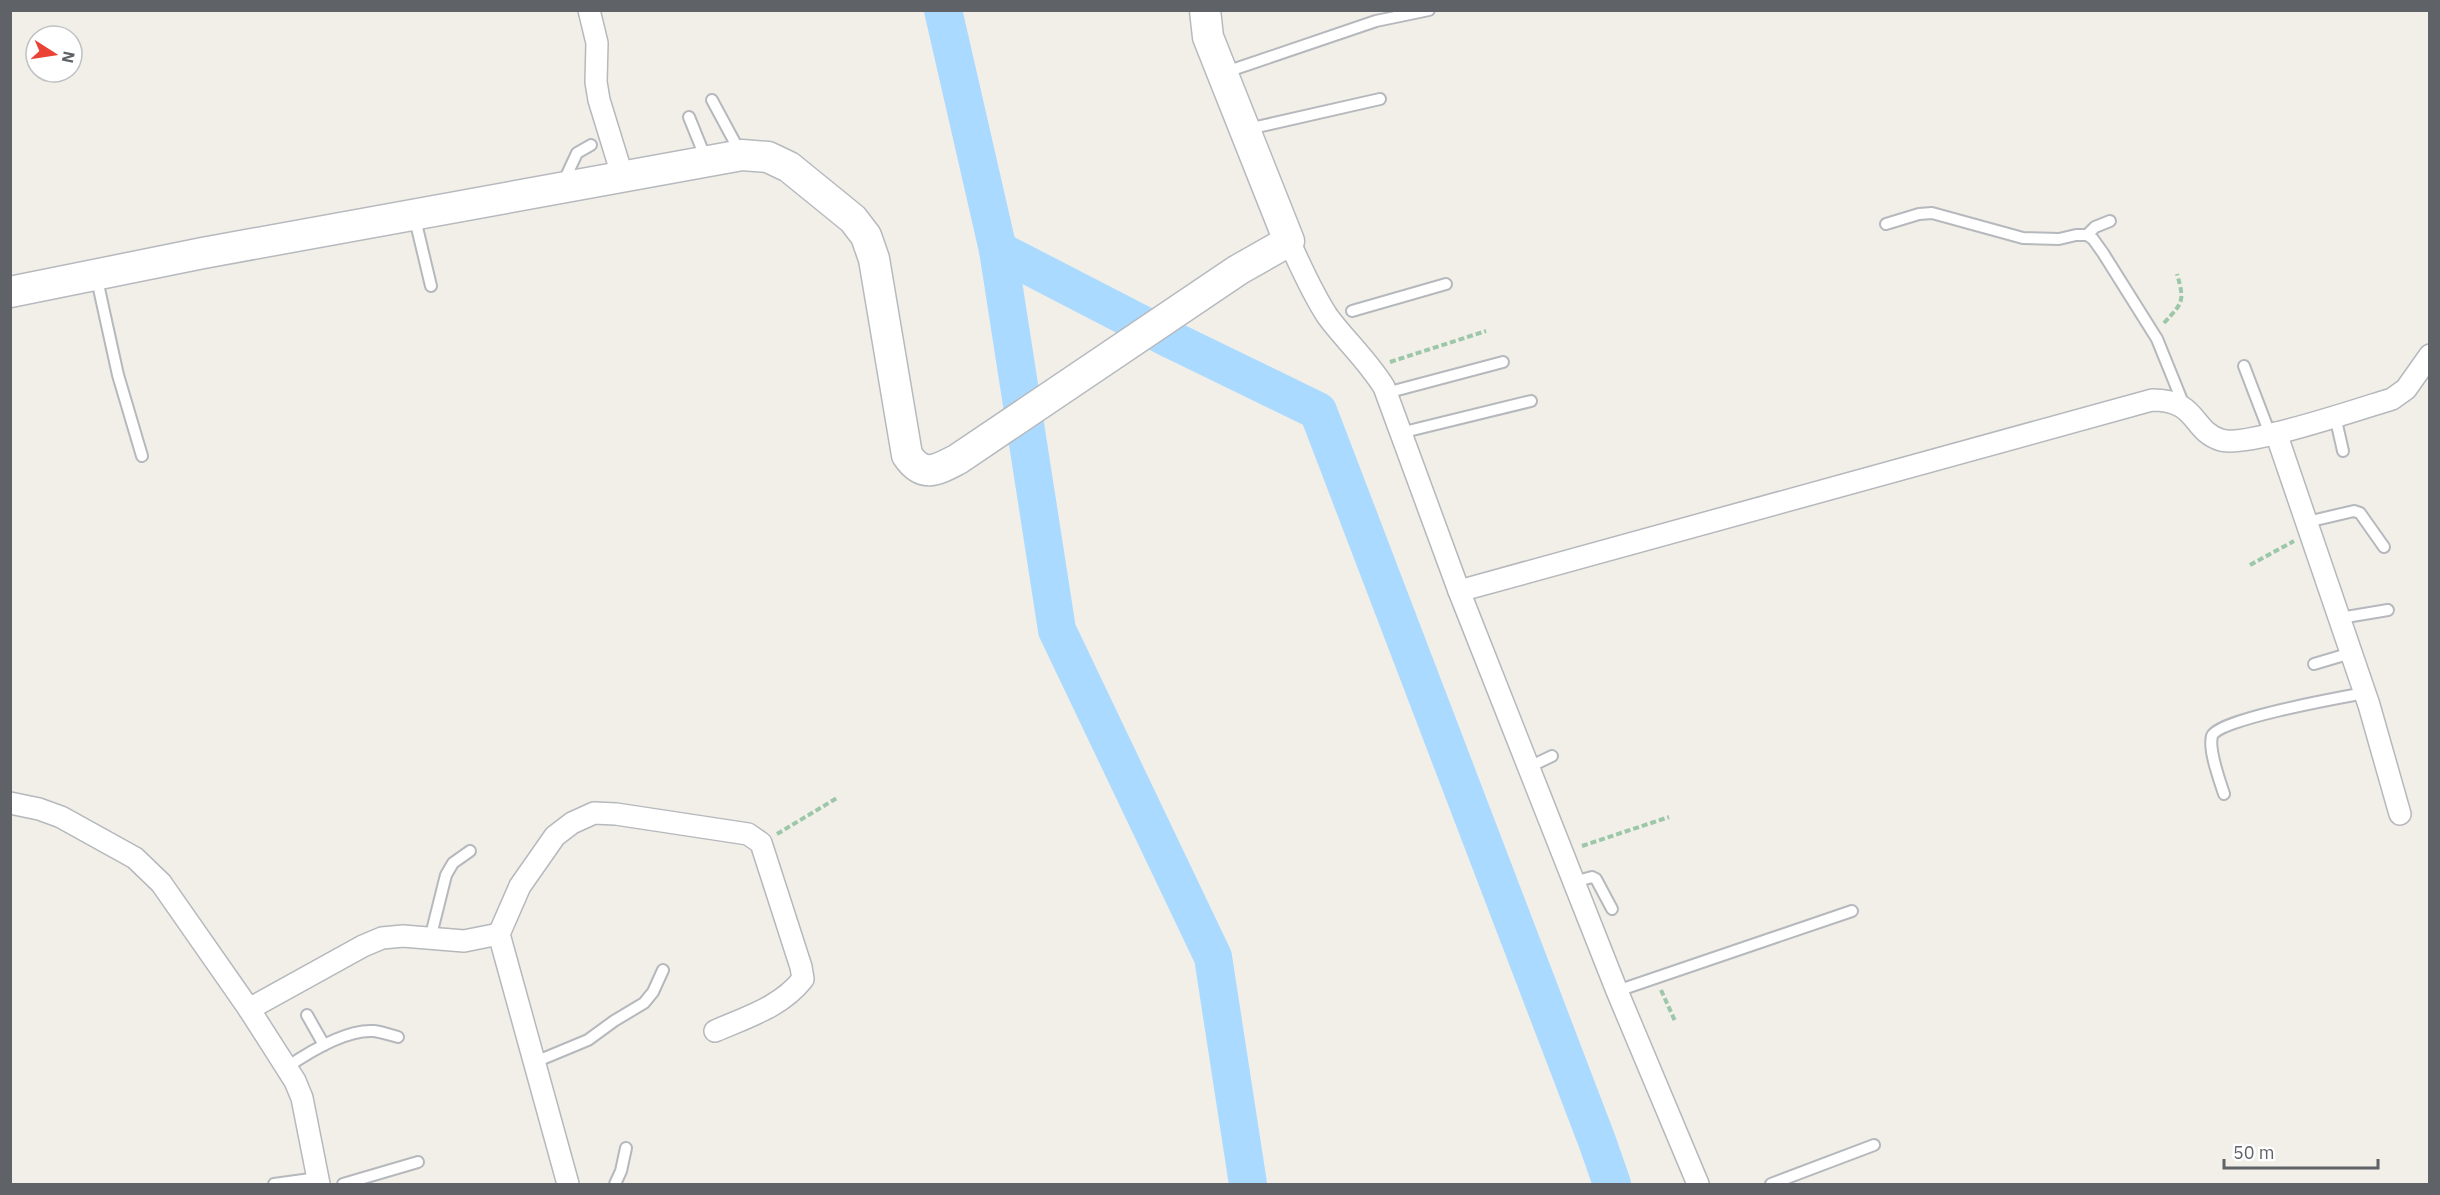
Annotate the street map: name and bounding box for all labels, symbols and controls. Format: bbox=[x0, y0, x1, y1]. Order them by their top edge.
north arrow bbox=[24, 24, 84, 84]
text: N bbox=[58, 49, 80, 65]
scale bar bbox=[2224, 1132, 2378, 1170]
text: 50 m bbox=[2233, 1141, 2275, 1164]

